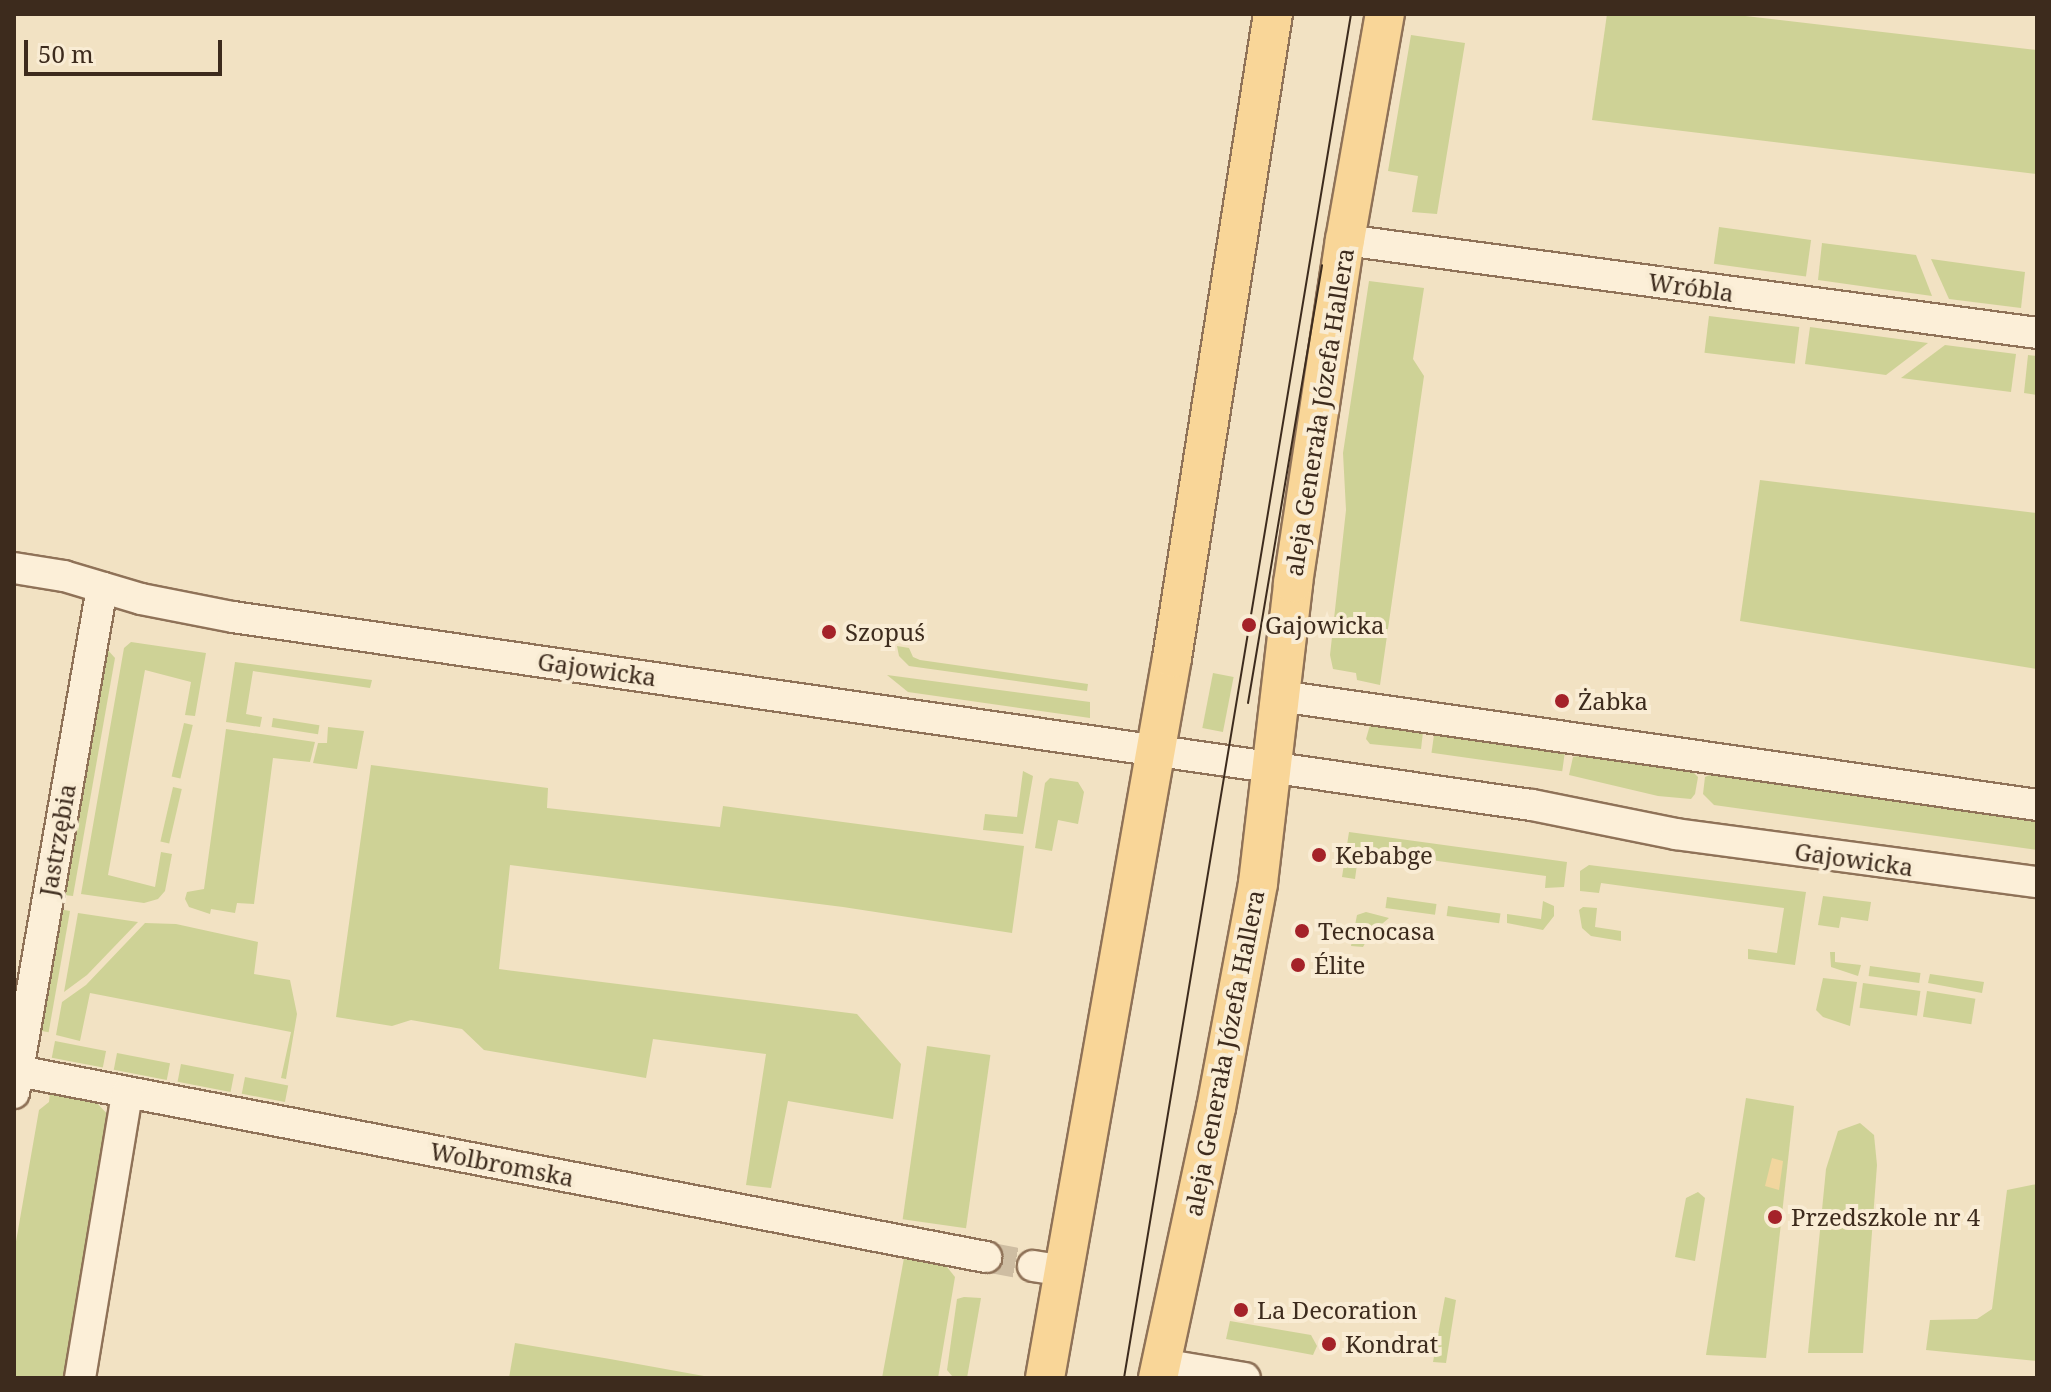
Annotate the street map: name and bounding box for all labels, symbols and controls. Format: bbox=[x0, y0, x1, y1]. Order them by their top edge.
scale bar bbox=[28, 24, 226, 74]
text: 50 m bbox=[38, 37, 94, 70]
street label: aleja Generała Józefa Hallera bbox=[1279, 246, 1359, 578]
street label: Wróbla bbox=[1646, 267, 1736, 307]
place label: Gajowicka bbox=[1265, 611, 1384, 639]
marker: Gajowicka bbox=[1240, 616, 1258, 634]
place label: Szopuś bbox=[845, 618, 925, 646]
marker: Szopuś bbox=[820, 623, 838, 641]
street label: Gajowicka bbox=[536, 646, 658, 692]
place label: Żabka bbox=[1578, 687, 1648, 715]
marker: Żabka bbox=[1553, 692, 1571, 710]
street label: Jastrzębia bbox=[33, 782, 81, 898]
street label: Gajowicka bbox=[1793, 836, 1915, 882]
place label: Kebabge bbox=[1335, 841, 1433, 869]
marker: Kebabge bbox=[1310, 846, 1328, 864]
street label: aleja Generała Józefa Hallera bbox=[1178, 887, 1270, 1219]
place label: Tecnocasa bbox=[1318, 917, 1435, 945]
marker: Tecnocasa bbox=[1293, 922, 1311, 940]
place label: Élite bbox=[1314, 951, 1365, 979]
marker: Élite bbox=[1289, 956, 1307, 974]
street label: Wolbromska bbox=[428, 1136, 576, 1192]
place label: Przedszkole nr 4 bbox=[1791, 1203, 1980, 1231]
marker: Przedszkole nr 4 bbox=[1766, 1208, 1784, 1226]
place label: La Decoration bbox=[1257, 1296, 1417, 1324]
marker: La Decoration bbox=[1232, 1301, 1250, 1319]
place label: Kondrat bbox=[1345, 1330, 1438, 1358]
marker: Kondrat bbox=[1320, 1335, 1338, 1353]

